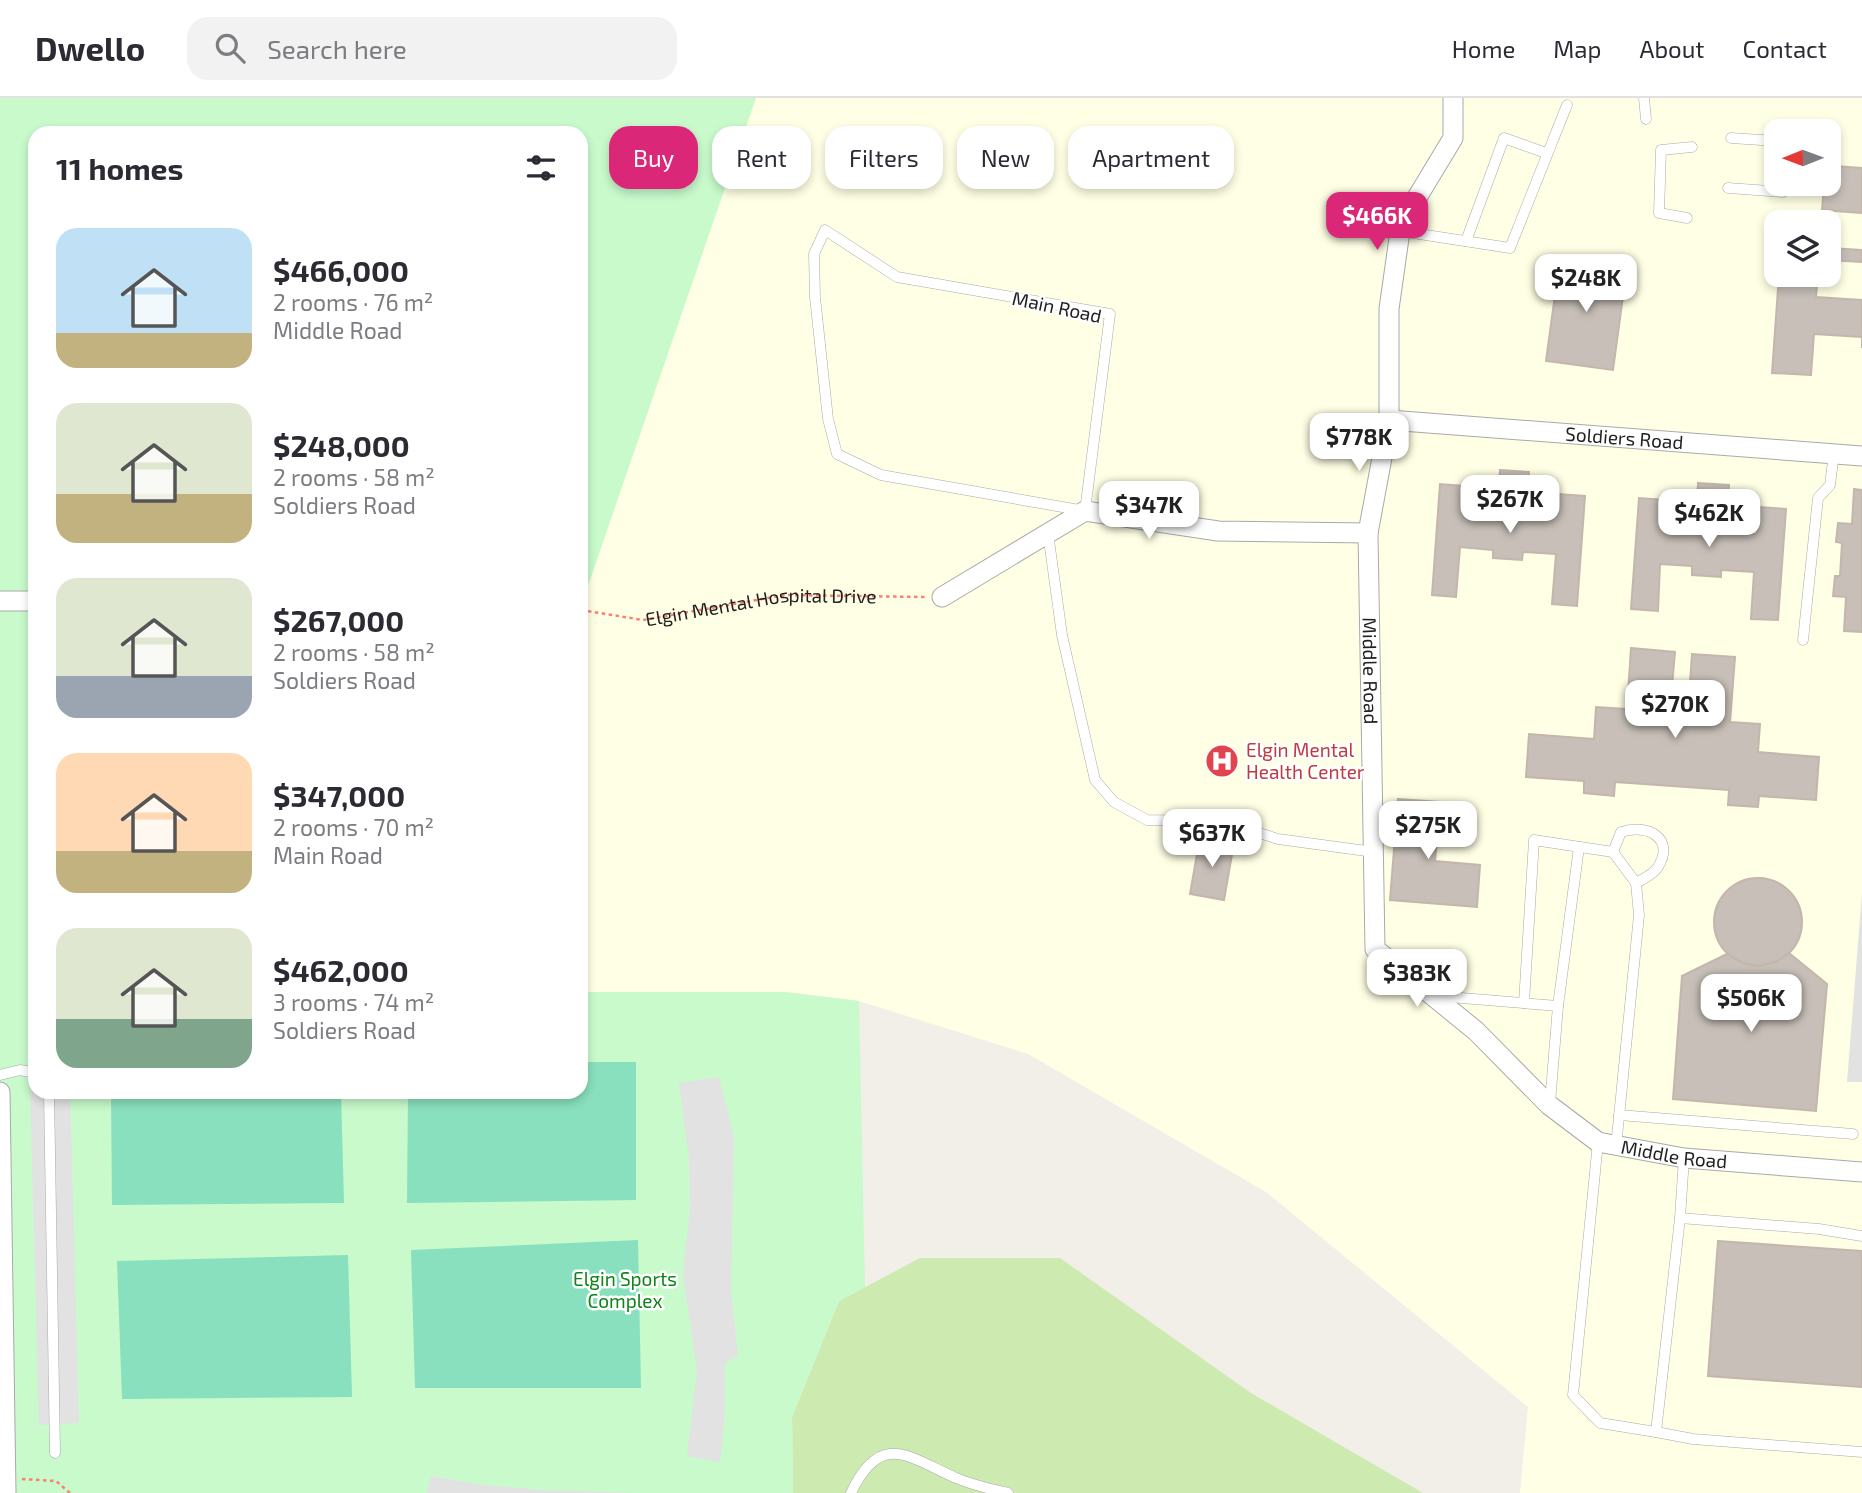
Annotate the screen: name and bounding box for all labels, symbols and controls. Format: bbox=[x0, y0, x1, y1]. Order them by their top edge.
search box bbox=[187, 17, 677, 80]
text: Dwello bbox=[35, 28, 145, 68]
icon: search bbox=[211, 29, 249, 67]
text: Search here bbox=[267, 33, 407, 64]
text: Home bbox=[1452, 34, 1515, 63]
text: Map bbox=[1553, 34, 1601, 63]
text: About bbox=[1639, 34, 1705, 63]
text: Contact bbox=[1743, 34, 1827, 63]
north arrow bbox=[1764, 119, 1841, 196]
map controls bbox=[1764, 119, 1841, 287]
chip: Buy bbox=[609, 126, 698, 189]
chip: Rent bbox=[712, 126, 811, 189]
chip: Filters bbox=[825, 126, 943, 189]
chip: New bbox=[957, 126, 1054, 189]
chip: Apartment bbox=[1068, 126, 1234, 189]
icon: filters bbox=[522, 149, 560, 187]
text: 11 homes bbox=[56, 150, 183, 186]
pin: $466K bbox=[1328, 192, 1426, 252]
text: $466K bbox=[1342, 201, 1412, 229]
button: layers bbox=[1764, 210, 1841, 287]
text: $466,000 bbox=[273, 252, 409, 288]
pin: $248K bbox=[1537, 254, 1635, 314]
icon: home bbox=[112, 256, 196, 340]
text: $248K bbox=[1551, 263, 1621, 291]
street label: Main Road bbox=[1010, 286, 1104, 327]
text: 2 rooms · 76 m² bbox=[273, 288, 433, 316]
text: Middle Road bbox=[273, 316, 403, 344]
pin: $778K bbox=[1310, 414, 1408, 473]
street label: Soldiers Road bbox=[1565, 421, 1684, 453]
text: $778K bbox=[1326, 422, 1392, 450]
text: $248,000 bbox=[273, 427, 410, 463]
icon: home bbox=[112, 431, 196, 515]
text: 2 rooms · 58 m² bbox=[273, 463, 435, 491]
pin: $267K bbox=[1461, 476, 1559, 535]
pin: $347K bbox=[1100, 482, 1198, 541]
text: $267K bbox=[1477, 484, 1544, 512]
text: $347K bbox=[1115, 490, 1183, 518]
pin: $462K bbox=[1660, 490, 1758, 549]
text: Soldiers Road bbox=[273, 491, 416, 519]
text: $462K bbox=[1674, 498, 1744, 526]
street label: Elgin Mental Hospital Drive bbox=[644, 583, 877, 630]
text: $267,000 bbox=[273, 602, 404, 638]
icon: home bbox=[112, 606, 196, 690]
street label: Middle Road bbox=[1358, 617, 1383, 724]
text: 2 rooms · 58 m² bbox=[273, 638, 435, 666]
text: Soldiers Road bbox=[273, 666, 416, 694]
pin: $270K bbox=[1626, 680, 1724, 740]
text: $270K bbox=[1641, 689, 1709, 717]
place label: Elgin Mental Health Center bbox=[1246, 738, 1365, 783]
hospital icon: Elgin Mental Health Center bbox=[1203, 742, 1241, 780]
text: $347,000 bbox=[273, 777, 405, 813]
icon: home bbox=[112, 781, 196, 865]
pin: $275K bbox=[1379, 802, 1477, 861]
pin: $637K bbox=[1163, 810, 1261, 869]
text: $275K bbox=[1395, 810, 1461, 838]
text: 2 rooms · 70 m² bbox=[273, 813, 434, 841]
text: $637K bbox=[1179, 818, 1245, 846]
text: Main Road bbox=[273, 841, 383, 869]
pin: $383K bbox=[1368, 950, 1466, 1009]
text: $462,000 bbox=[273, 952, 409, 988]
icon: home bbox=[112, 956, 196, 1040]
text: $383K bbox=[1383, 958, 1451, 986]
pin: $506K bbox=[1702, 974, 1800, 1034]
text: $506K bbox=[1717, 983, 1785, 1011]
text: 3 rooms · 74 m² bbox=[273, 988, 434, 1016]
text: Soldiers Road bbox=[273, 1016, 416, 1044]
street label: Middle Road bbox=[1619, 1135, 1728, 1172]
park label: Elgin Sports Complex bbox=[573, 1267, 677, 1312]

